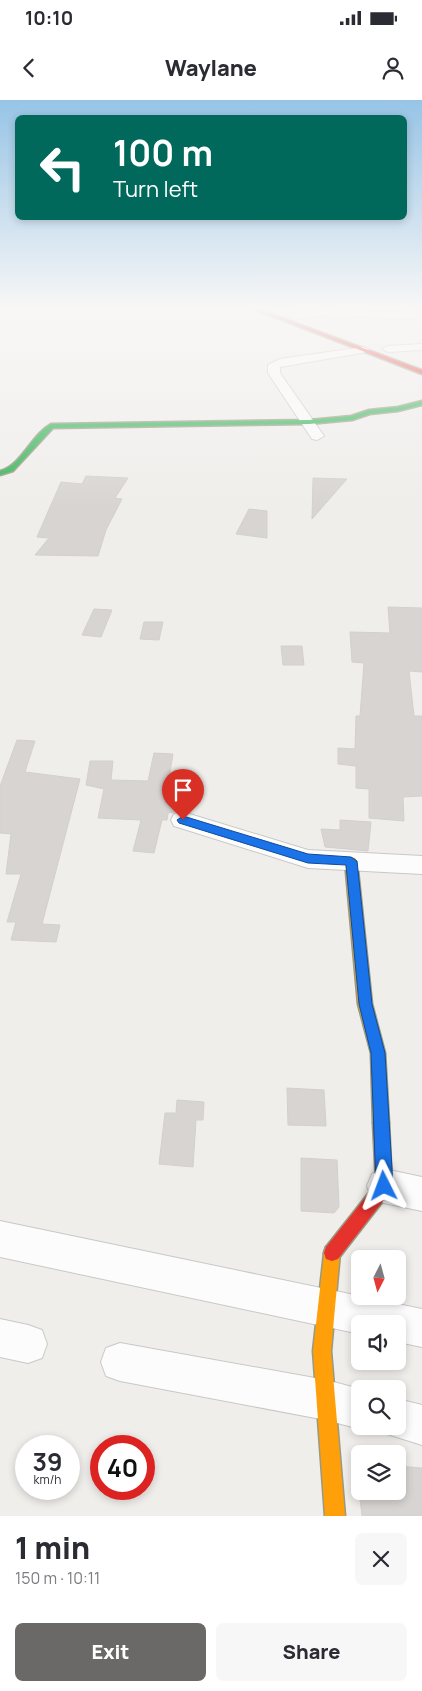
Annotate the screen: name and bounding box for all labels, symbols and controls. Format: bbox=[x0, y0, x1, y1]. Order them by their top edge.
text: 10:10 bbox=[25, 5, 73, 31]
text: Waylane bbox=[165, 53, 257, 83]
icon: back bbox=[15, 54, 43, 82]
icon: person bbox=[379, 54, 407, 82]
text: 100 m bbox=[113, 129, 213, 177]
icon: left bbox=[30, 135, 95, 200]
text: Turn left bbox=[113, 174, 198, 204]
pin bbox=[162, 769, 204, 820]
icon: arrive bbox=[169, 776, 197, 804]
position arrow bbox=[357, 1159, 409, 1211]
north arrow bbox=[351, 1250, 406, 1305]
map controls bbox=[351, 1250, 406, 1500]
button: sound bbox=[351, 1315, 406, 1370]
button: search bbox=[351, 1380, 406, 1435]
speed limit sign: 40 bbox=[90, 1435, 155, 1500]
text: 39 bbox=[32, 1444, 63, 1479]
button: layers bbox=[351, 1445, 406, 1500]
text: km/h bbox=[34, 1471, 61, 1488]
text: 1 min bbox=[15, 1527, 90, 1568]
button: close bbox=[355, 1533, 407, 1585]
text: 150 m · 10:11 bbox=[15, 1567, 100, 1589]
button: Exit bbox=[15, 1623, 206, 1681]
button: Share bbox=[216, 1623, 407, 1681]

